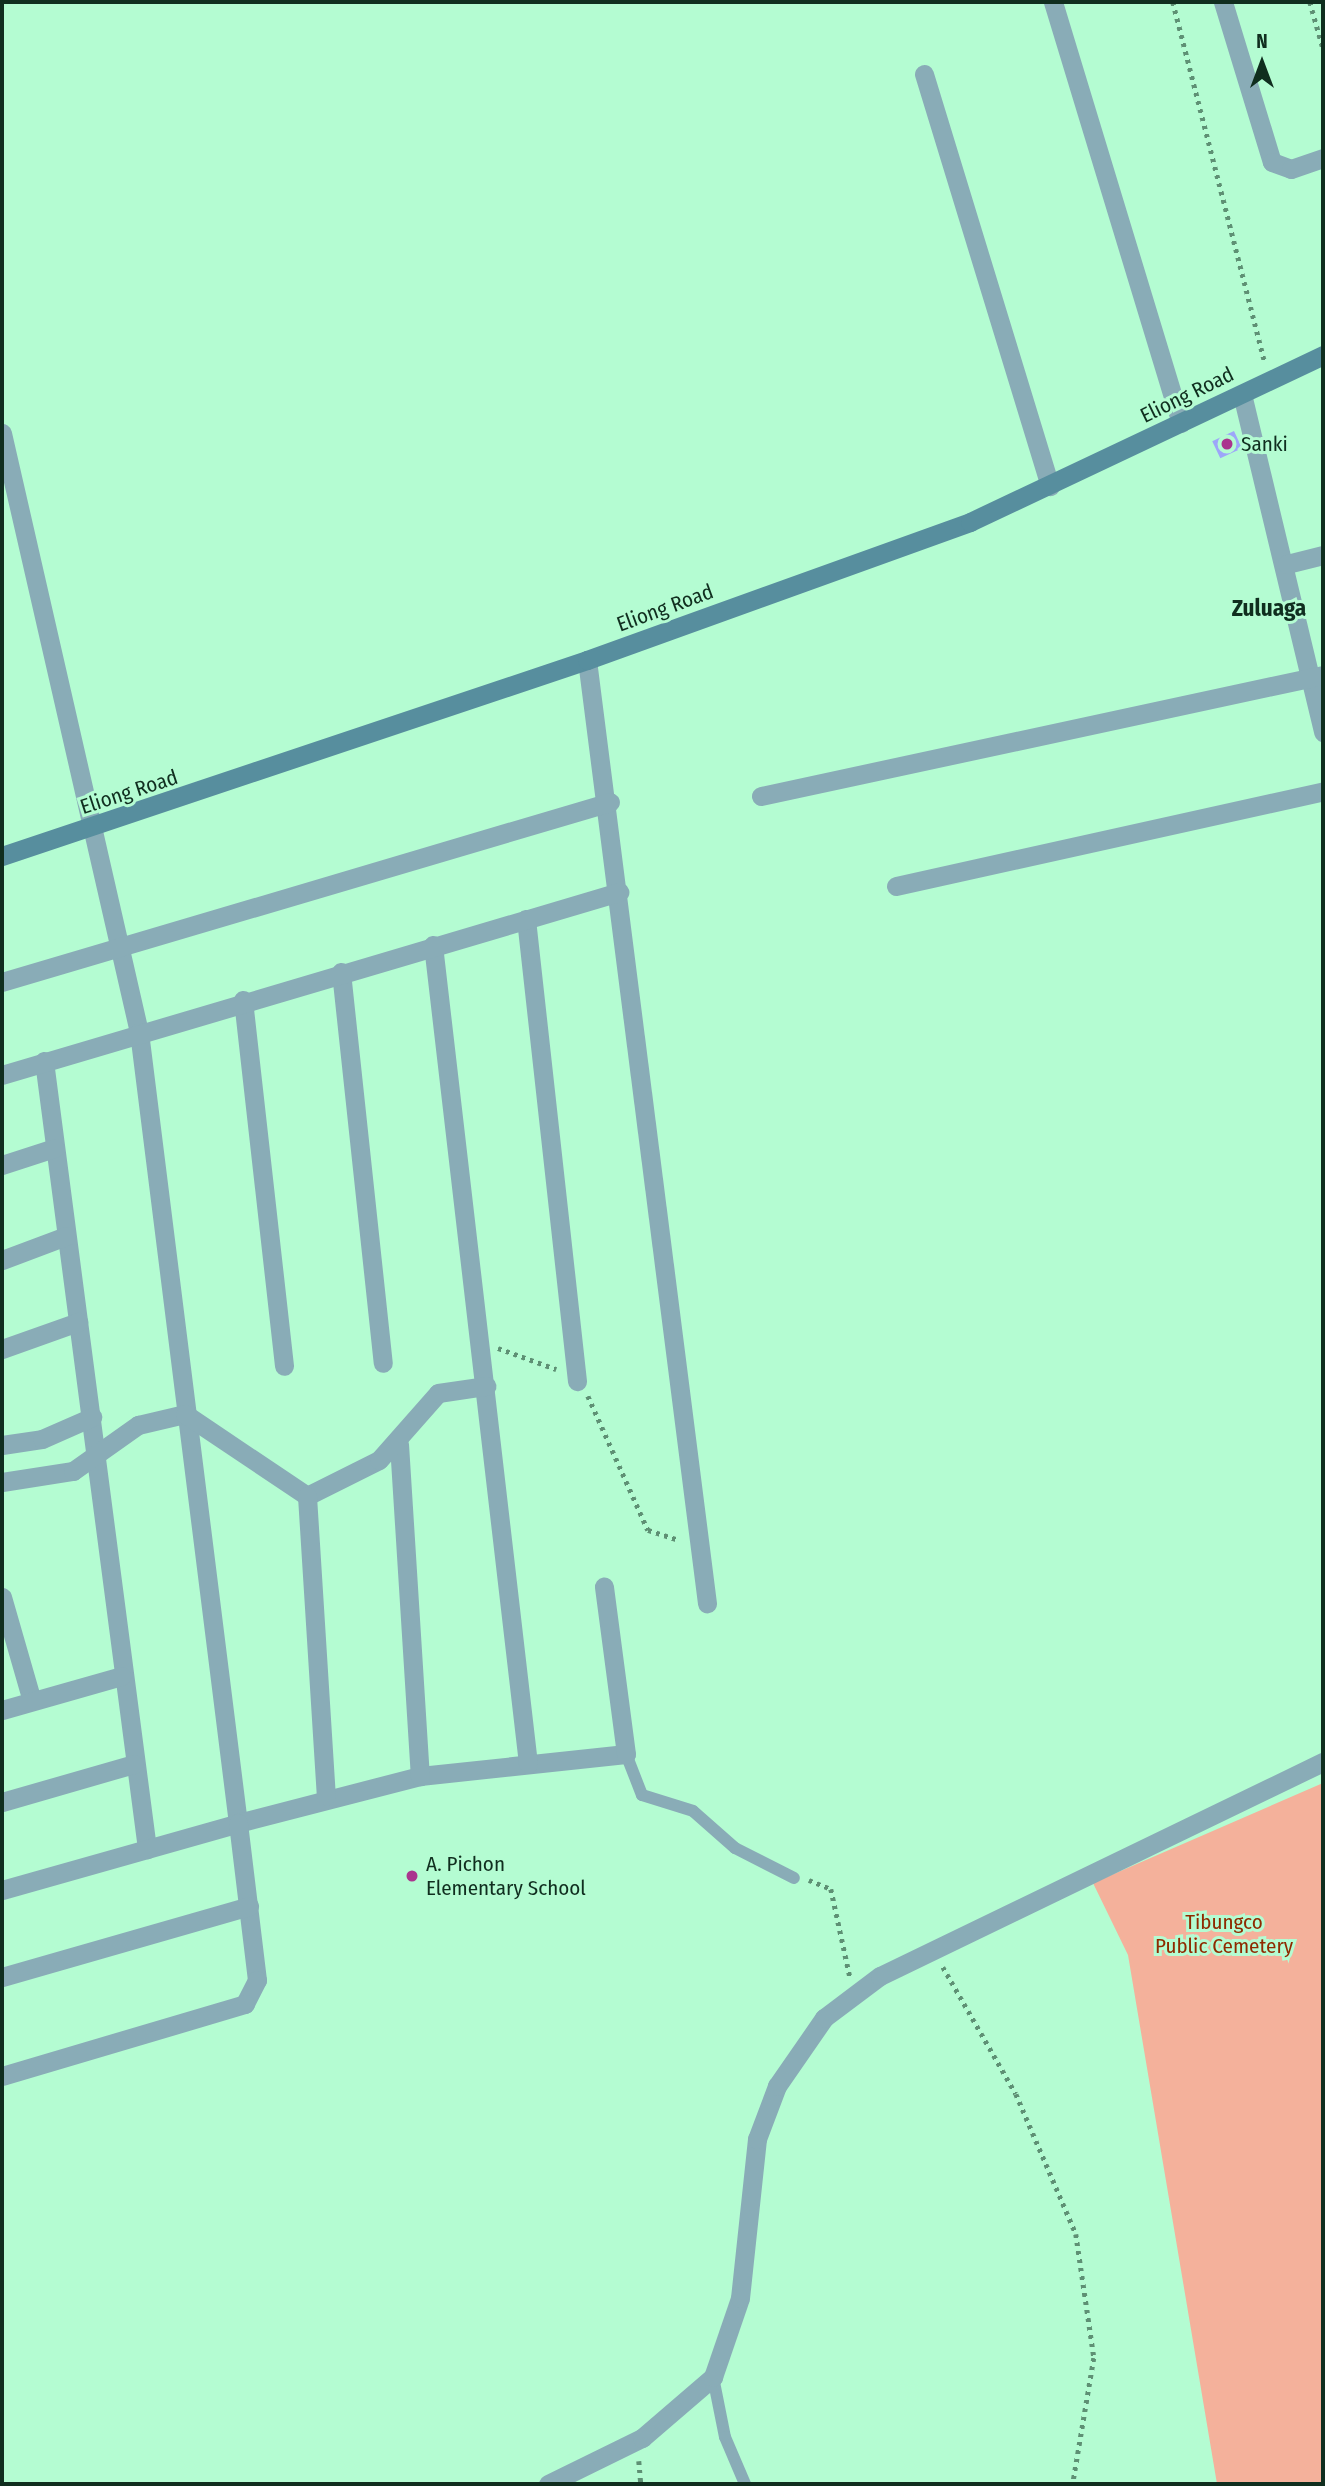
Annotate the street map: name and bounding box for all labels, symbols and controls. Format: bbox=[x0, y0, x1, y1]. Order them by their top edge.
north arrow bbox=[1227, 28, 1297, 98]
text: N bbox=[1256, 30, 1268, 53]
street label: Eliong Road bbox=[1136, 362, 1238, 428]
place label: Sanki bbox=[1241, 431, 1288, 457]
marker: Sanki bbox=[1219, 436, 1235, 452]
street label: Eliong Road bbox=[613, 579, 717, 637]
district label: Zuluaga bbox=[1232, 594, 1306, 622]
street label: Eliong Road bbox=[77, 764, 181, 820]
place label: A. Pichon Elementary School bbox=[426, 1851, 586, 1901]
marker: A. Pichon Elementary School bbox=[404, 1868, 420, 1884]
park label: Tibungco Public Cemetery bbox=[1155, 1909, 1293, 1959]

